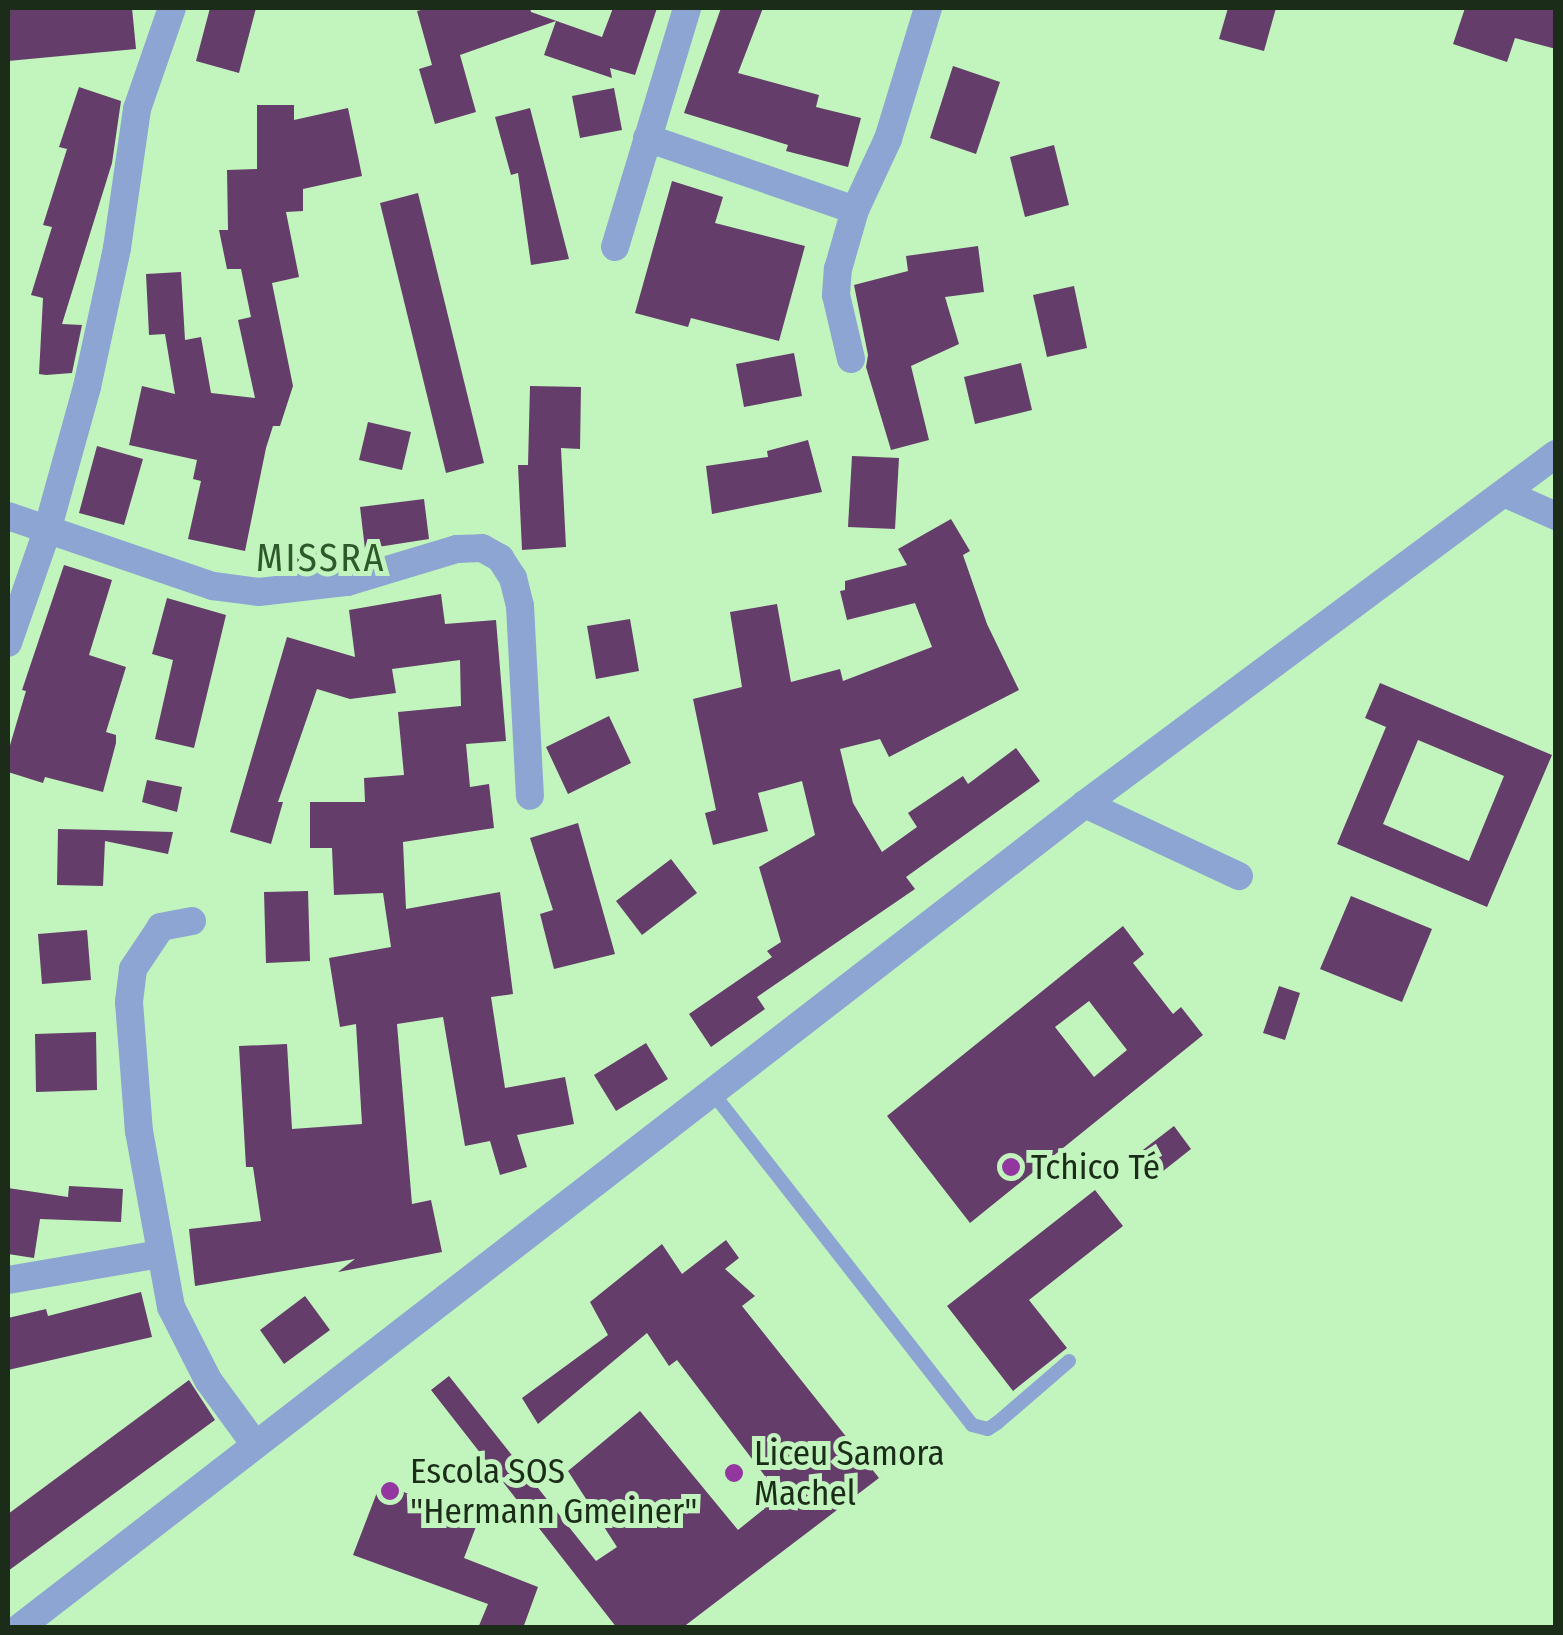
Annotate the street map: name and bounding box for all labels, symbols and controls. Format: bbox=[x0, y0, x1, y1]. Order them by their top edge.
district label: MISSRA bbox=[256, 536, 386, 582]
place label: Tchico Té bbox=[1031, 1146, 1160, 1188]
marker: Tchico Té bbox=[1000, 1156, 1022, 1178]
place label: Liceu Samora Machel bbox=[754, 1432, 945, 1514]
place label: Escola SOS "Hermann Gmeiner" bbox=[410, 1450, 698, 1532]
marker: Liceu Samora Machel bbox=[723, 1462, 745, 1484]
marker: Escola SOS "Hermann Gmeiner" bbox=[379, 1480, 401, 1502]

